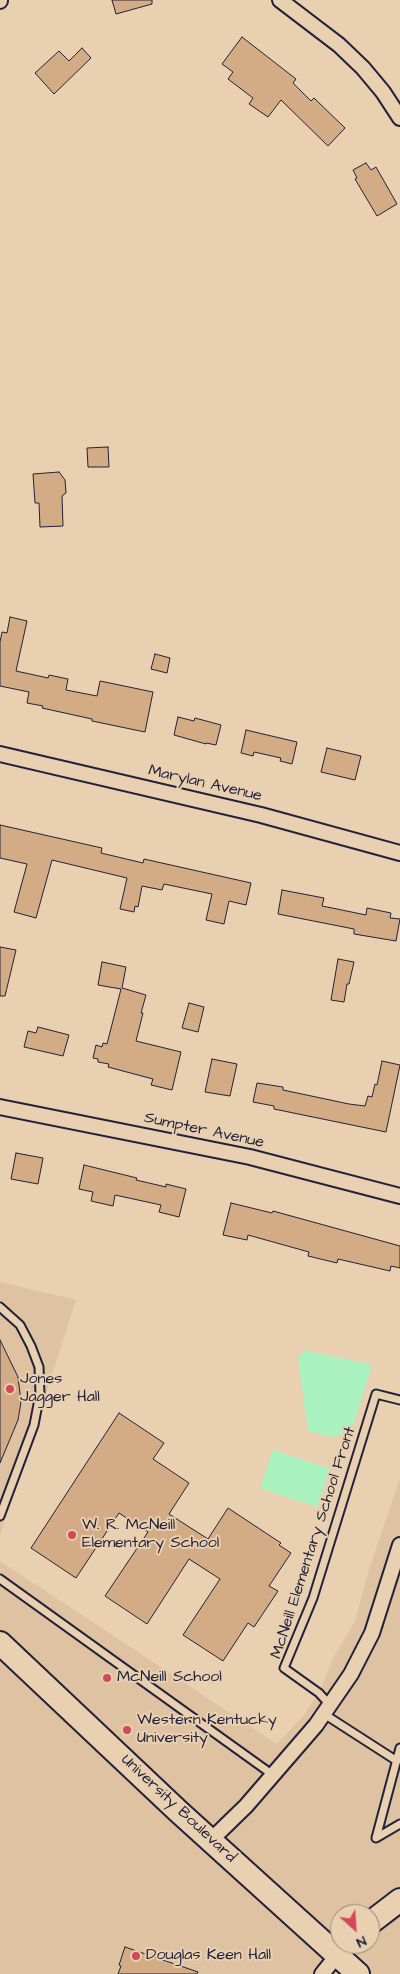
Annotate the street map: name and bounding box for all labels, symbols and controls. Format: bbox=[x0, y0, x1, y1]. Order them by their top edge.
street label: Marylan Avenue bbox=[146, 762, 264, 806]
street label: Sumpter Avenue bbox=[142, 1109, 266, 1153]
place label: Jones Jagger Hall bbox=[20, 1370, 100, 1408]
marker: Jones Jagger Hall bbox=[4, 1383, 16, 1395]
street label: McNeill Elementary School Front bbox=[267, 1425, 361, 1661]
place label: W. R. McNeill Elementary School bbox=[82, 1516, 219, 1554]
marker: W. R. McNeill Elementary School bbox=[66, 1529, 78, 1541]
place label: McNeill School bbox=[117, 1668, 222, 1688]
marker: McNeill School bbox=[101, 1672, 113, 1684]
place label: Western Kentucky University bbox=[137, 1711, 277, 1749]
marker: Western Kentucky University bbox=[121, 1724, 133, 1736]
street label: University Boulevard bbox=[116, 1751, 240, 1867]
north arrow bbox=[330, 1904, 380, 1954]
text: N bbox=[353, 1931, 369, 1952]
place label: Douglas Keen Hall bbox=[146, 1946, 271, 1966]
marker: Douglas Keen Hall bbox=[130, 1950, 142, 1962]

